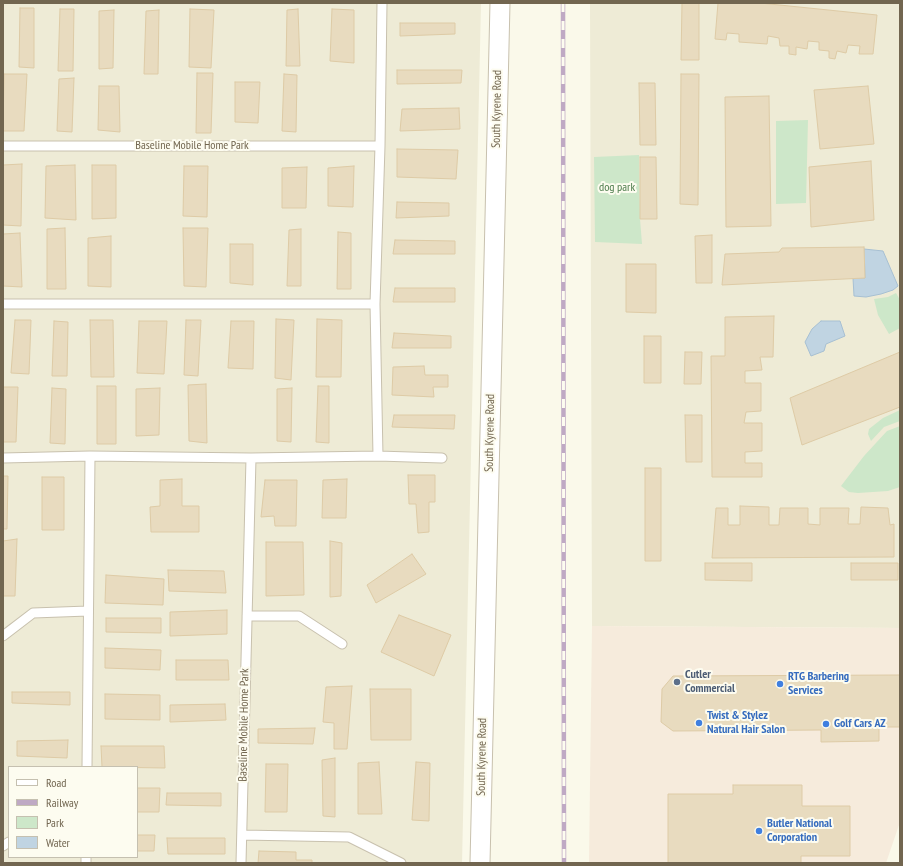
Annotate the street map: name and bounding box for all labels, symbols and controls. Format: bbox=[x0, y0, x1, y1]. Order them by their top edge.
street label: South Kyrene Road bbox=[489, 70, 505, 148]
street label: Baseline Mobile Home Park bbox=[135, 139, 249, 153]
park label: dog park bbox=[599, 181, 635, 195]
street label: South Kyrene Road bbox=[482, 394, 498, 472]
street label: Baseline Mobile Home Park bbox=[236, 668, 252, 782]
place label: Cutler Commercial bbox=[685, 668, 735, 696]
place label: RTG Barbering Services bbox=[788, 670, 849, 698]
marker: Cutler Commercial bbox=[672, 677, 682, 687]
marker: RTG Barbering Services bbox=[775, 679, 785, 689]
place label: Twist & Stylez Natural Hair Salon bbox=[707, 709, 785, 737]
place label: Golf Cars AZ bbox=[834, 717, 886, 731]
street label: South Kyrene Road bbox=[474, 718, 490, 796]
marker: Twist & Stylez Natural Hair Salon bbox=[694, 718, 704, 728]
marker: Golf Cars AZ bbox=[821, 719, 831, 729]
legend bbox=[8, 766, 138, 858]
text: Road bbox=[46, 775, 66, 790]
text: Railway bbox=[46, 795, 78, 810]
text: Park bbox=[46, 815, 64, 830]
place label: Butler National Corporation bbox=[767, 817, 832, 845]
marker: Butler National Corporation bbox=[754, 826, 764, 836]
text: Water bbox=[46, 835, 70, 850]

